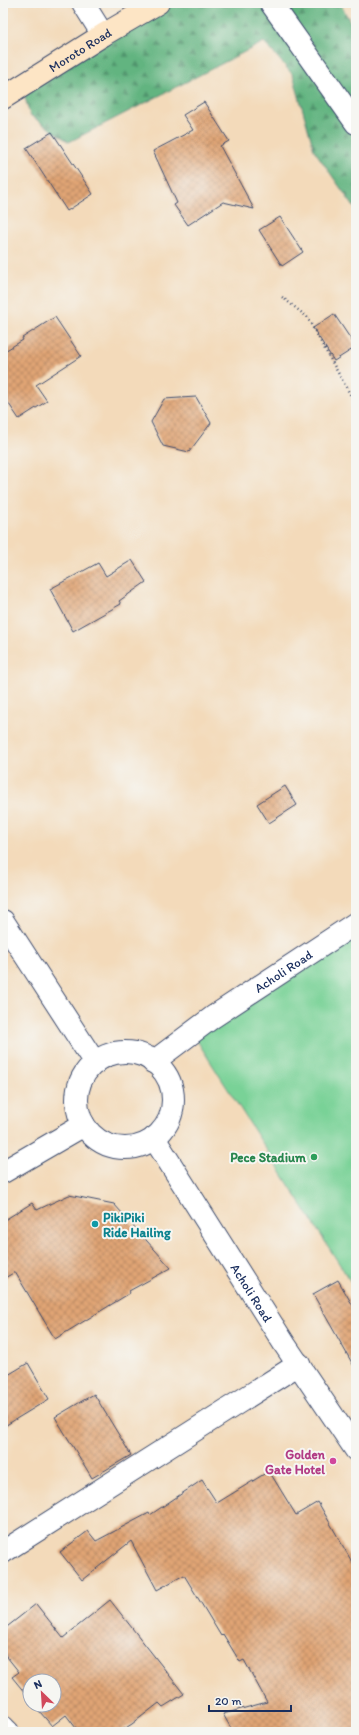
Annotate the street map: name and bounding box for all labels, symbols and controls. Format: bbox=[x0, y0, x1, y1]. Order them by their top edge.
street label: Moroto Road bbox=[46, 24, 114, 75]
street label: Acholi Road bbox=[251, 946, 315, 995]
place label: Pece Stadium bbox=[230, 1150, 306, 1165]
marker: Pece Stadium bbox=[309, 1152, 319, 1162]
place label: PikiPiki Ride Hailing bbox=[103, 1210, 171, 1241]
marker: PikiPiki Ride Hailing bbox=[90, 1219, 100, 1229]
street label: Acholi Road bbox=[228, 1261, 276, 1325]
place label: Golden Gate Hotel bbox=[265, 1447, 326, 1477]
marker: Golden Gate Hotel bbox=[328, 1456, 338, 1466]
north arrow bbox=[22, 1673, 62, 1713]
text: N bbox=[32, 1677, 44, 1692]
scale bar bbox=[209, 1687, 291, 1713]
text: 20 m bbox=[215, 1694, 242, 1708]

